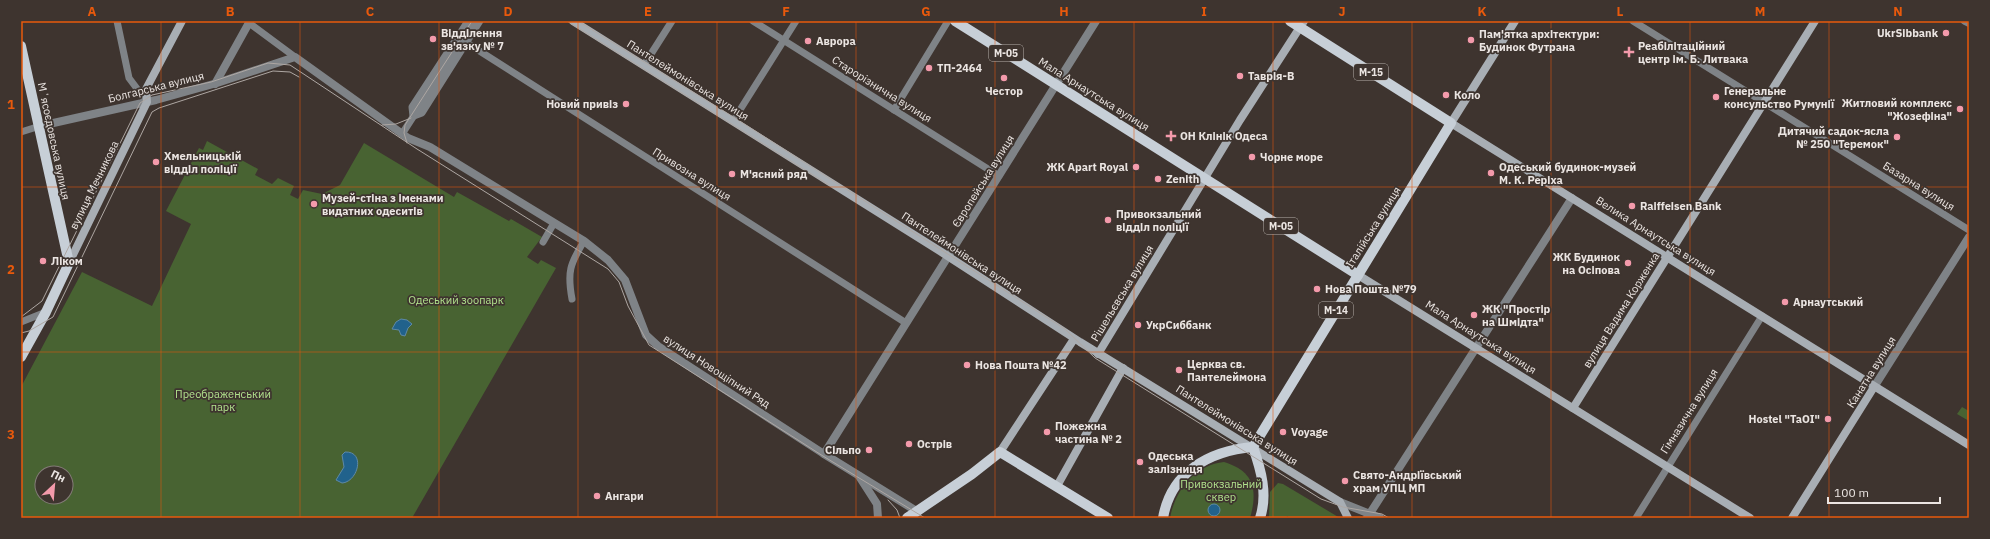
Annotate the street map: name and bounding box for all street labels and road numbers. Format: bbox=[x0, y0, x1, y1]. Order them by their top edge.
street label: Пантелеймонівська вулиця bbox=[624, 37, 752, 123]
road number: М-05 bbox=[989, 45, 1023, 61]
street label: Старорізнична вулиця bbox=[829, 53, 935, 125]
street label: Мала Арнаутська вулиця bbox=[1036, 54, 1152, 134]
road number: М-15 bbox=[1354, 64, 1388, 80]
street label: Болгарська вулиця bbox=[107, 68, 205, 106]
street label: Мʼясоєдовська вулиця bbox=[35, 81, 73, 201]
street label: Європейська вулиця bbox=[949, 132, 1017, 230]
street label: вулиця Мечникова bbox=[66, 138, 122, 232]
street label: Привозна вулиця bbox=[650, 144, 734, 204]
street label: Базарна вулиця bbox=[1880, 158, 1958, 214]
street label: Італійська вулиця bbox=[1342, 184, 1404, 270]
street label: Велика Арнаутська вулиця bbox=[1593, 193, 1719, 279]
street label: Пантелеймонівська вулиця bbox=[899, 209, 1025, 297]
road number: М-05 bbox=[1264, 218, 1298, 234]
street label: Рішельєвська вулиця bbox=[1088, 242, 1156, 344]
street label: вулиця Вадима Корженка bbox=[1580, 250, 1662, 370]
street label: Мала Арнаутська вулиця bbox=[1423, 297, 1539, 377]
road number: М-14 bbox=[1319, 302, 1353, 318]
street label: вулиця Новощіпний Ряд bbox=[661, 331, 773, 411]
street label: Канатна вулиця bbox=[1843, 334, 1899, 410]
street label: Гімназична вулиця bbox=[1657, 366, 1721, 456]
street label: Пантелеймонівська вулиця bbox=[1173, 382, 1301, 468]

